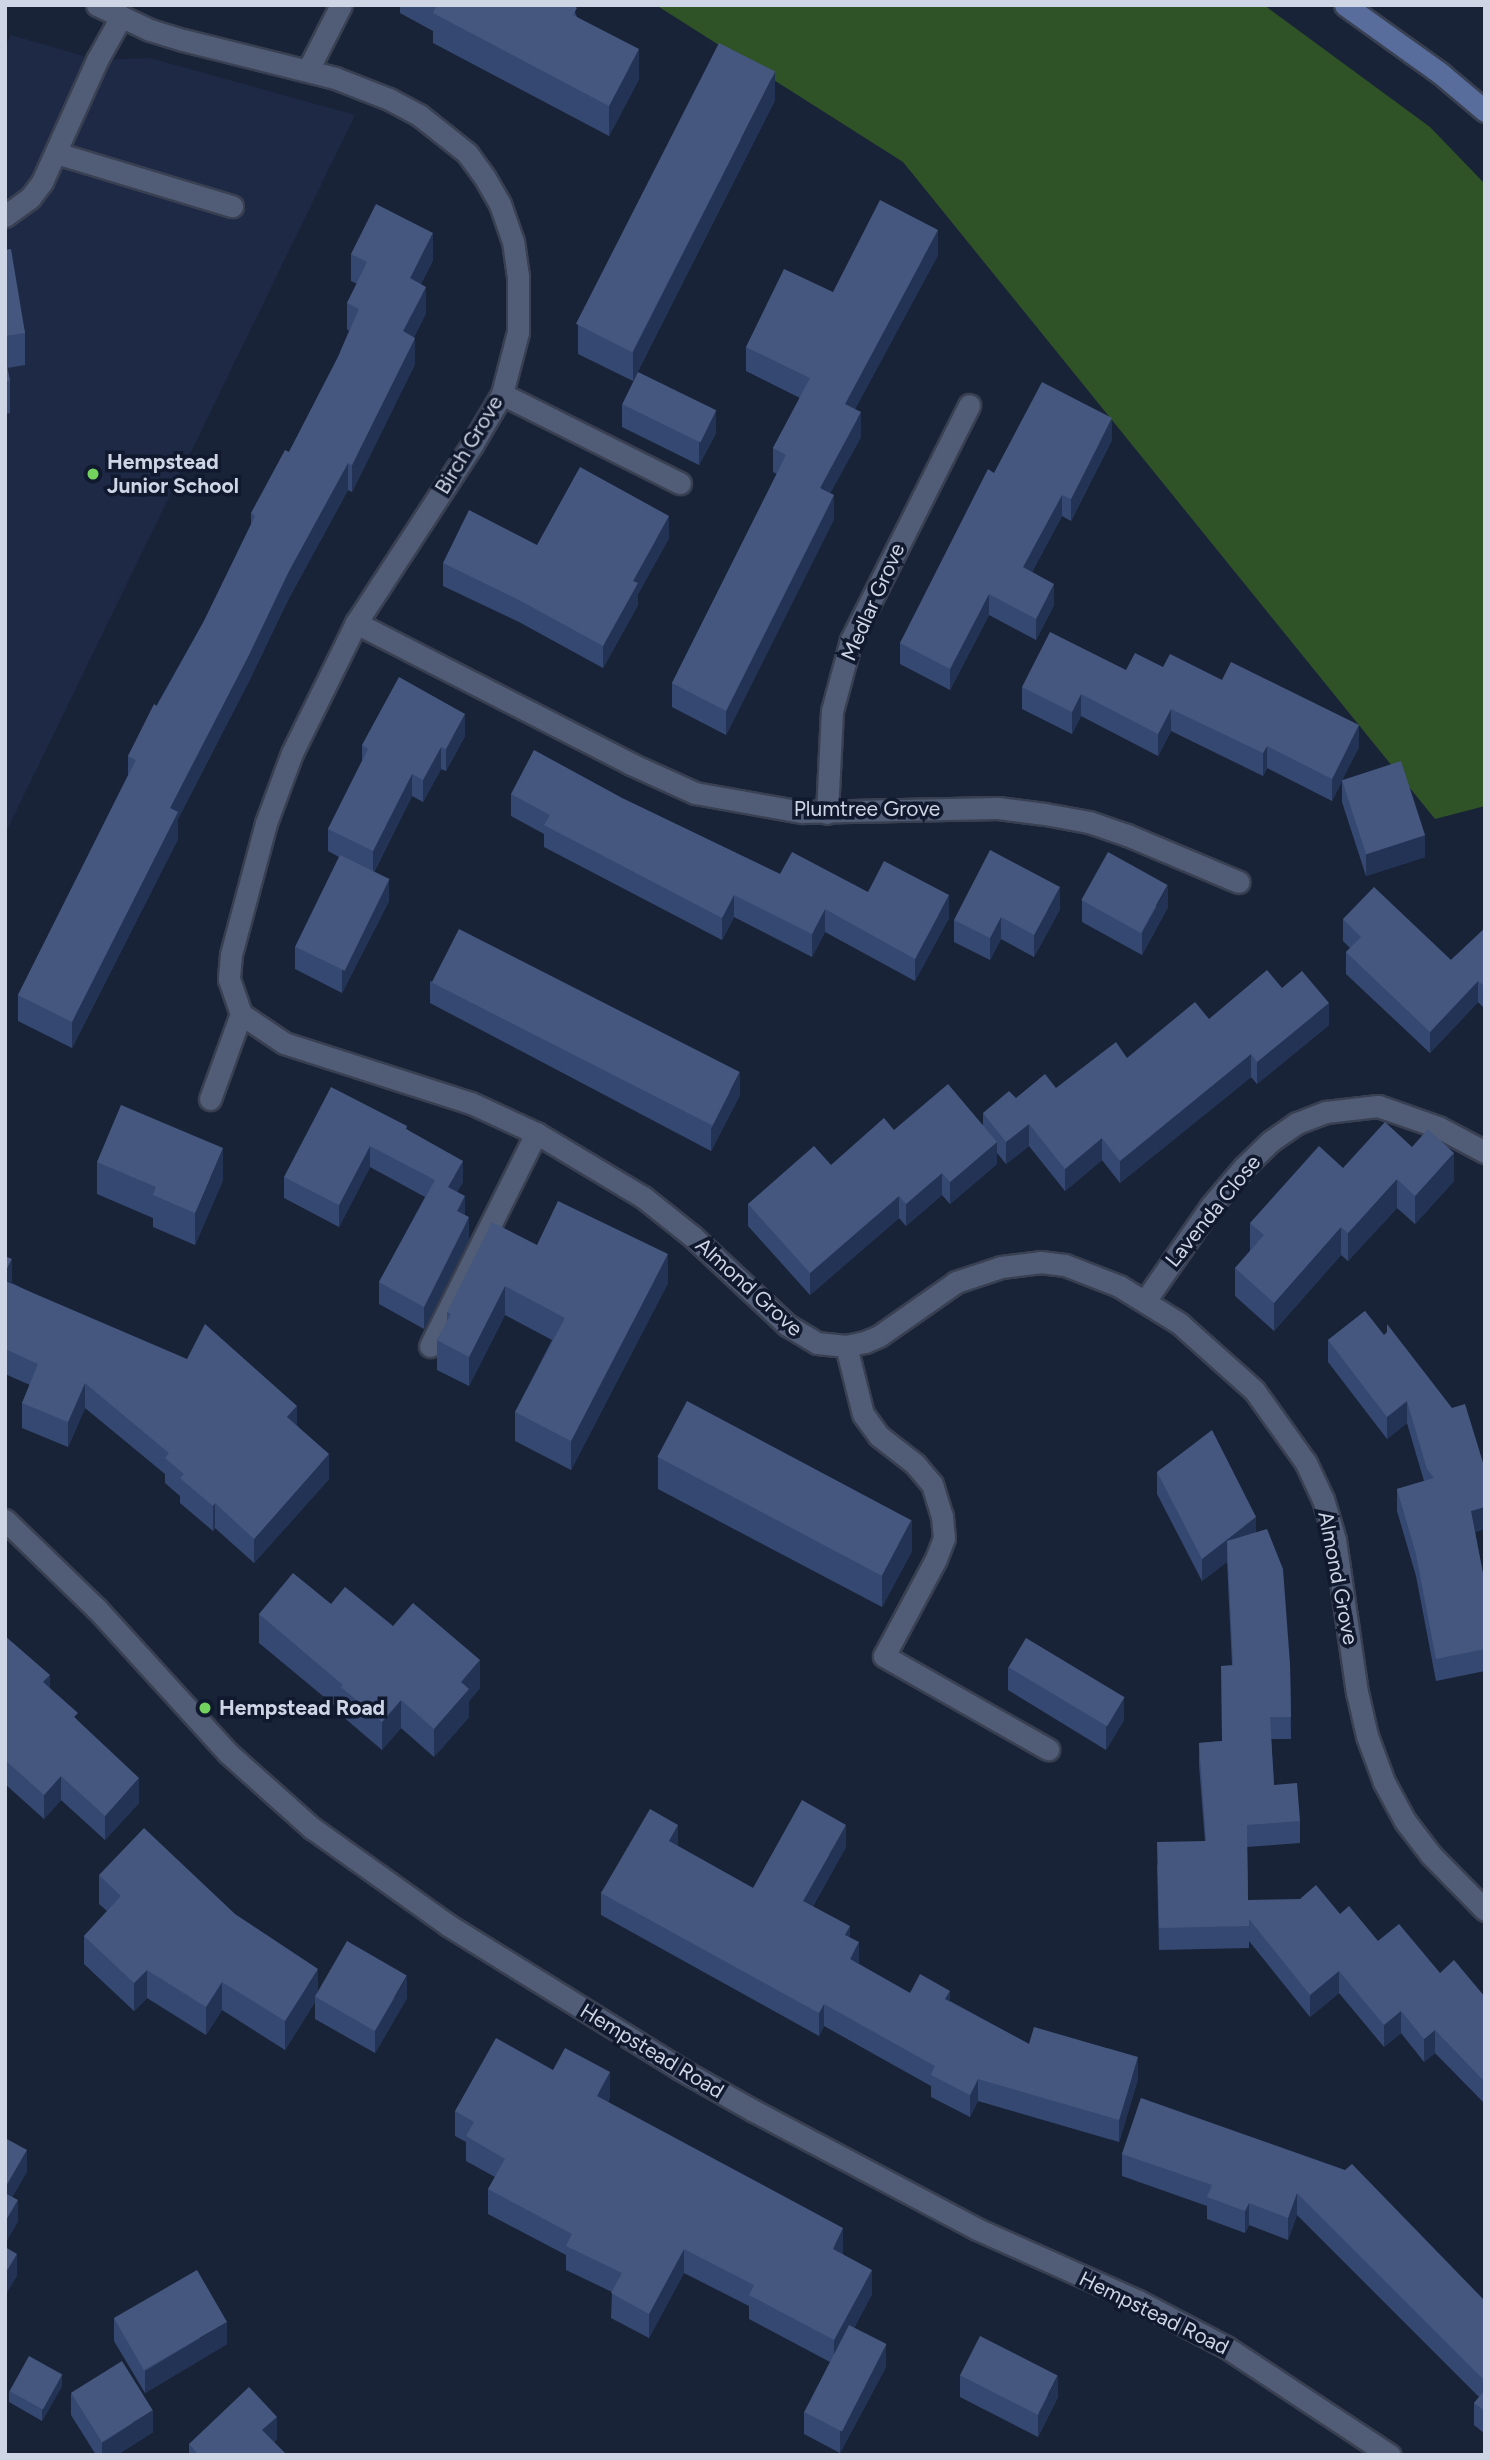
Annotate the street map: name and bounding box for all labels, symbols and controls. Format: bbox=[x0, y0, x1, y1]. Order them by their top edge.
street label: Birch Grove bbox=[430, 391, 508, 499]
place label: Hempstead Junior School bbox=[107, 449, 239, 499]
marker: Hempstead Junior School bbox=[85, 466, 101, 482]
street label: Medlar Grove bbox=[836, 539, 910, 665]
street label: Plumtree Grove bbox=[794, 796, 940, 822]
street label: Lavenda Close bbox=[1160, 1150, 1266, 1272]
street label: Almond Grove bbox=[690, 1232, 808, 1342]
street label: Almond Grove bbox=[1313, 1509, 1363, 1647]
place label: Hempstead Road bbox=[219, 1695, 385, 1721]
marker: Hempstead Road bbox=[197, 1700, 213, 1716]
street label: Hempstead Road bbox=[576, 1998, 728, 2104]
street label: Hempstead Road bbox=[1075, 2266, 1233, 2360]

